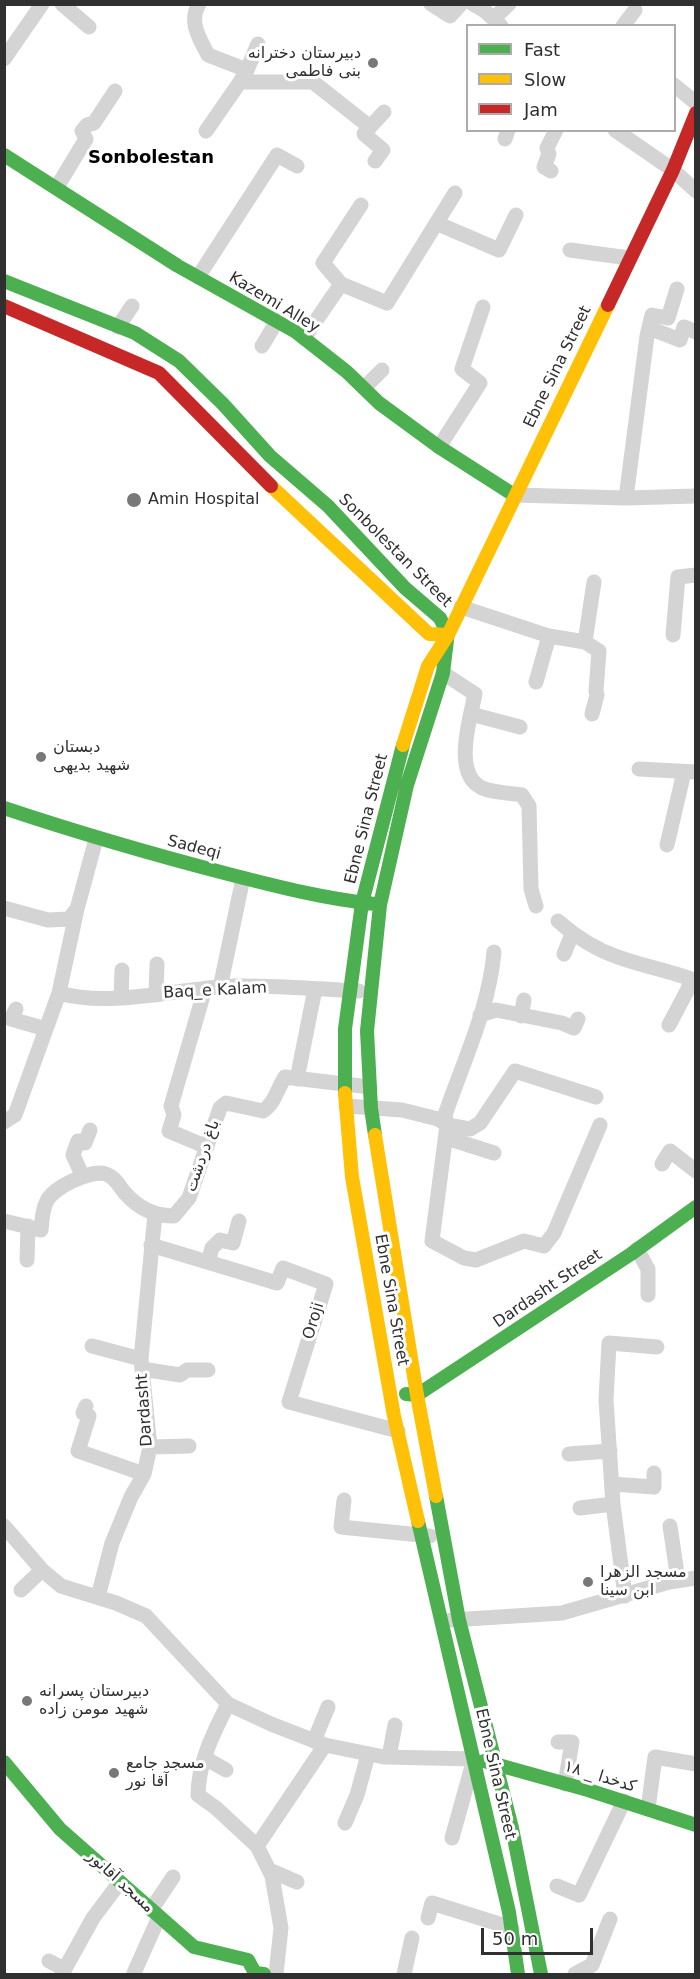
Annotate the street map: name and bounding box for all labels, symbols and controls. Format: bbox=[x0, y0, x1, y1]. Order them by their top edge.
legend bbox=[466, 24, 676, 132]
text: Fast bbox=[524, 39, 560, 60]
place label: دبیرستان دخترانه بنی فاطمی bbox=[248, 44, 361, 82]
marker: دبیرستان دخترانه بنی فاطمی bbox=[366, 56, 380, 70]
text: Slow bbox=[524, 69, 566, 90]
text: Jam bbox=[524, 99, 558, 120]
district label: Sonbolestan bbox=[88, 147, 214, 169]
street label: Kazemi Alley bbox=[225, 268, 323, 338]
street label: Ebne Sina Street bbox=[520, 303, 596, 431]
place label: Amin Hospital bbox=[148, 490, 259, 510]
street label: Sonbolestan Street bbox=[334, 490, 456, 612]
marker: Amin Hospital bbox=[125, 491, 143, 509]
place label: دبستان شهید بدیهی bbox=[53, 738, 130, 776]
marker: دبستان شهید بدیهی bbox=[34, 750, 48, 764]
street label: Ebne Sina Street bbox=[342, 752, 392, 886]
street label: Sadeqi bbox=[165, 832, 223, 864]
street label: Baq_e Kalam bbox=[163, 979, 267, 1003]
street label: باغ دردشت bbox=[182, 1117, 224, 1195]
street label: Ebne Sina Street bbox=[370, 1233, 412, 1367]
street label: Dardasht Street bbox=[490, 1246, 606, 1332]
street label: Oroji bbox=[299, 1300, 329, 1342]
street label: Dardasht bbox=[133, 1373, 157, 1447]
place label: مسجد الزهرا ابن سینا bbox=[600, 1563, 687, 1601]
marker: مسجد الزهرا ابن سینا bbox=[581, 1575, 595, 1589]
place label: دبیرستان پسرانه شهید مومن زاده bbox=[39, 1682, 149, 1720]
marker: دبیرستان پسرانه شهید مومن زاده bbox=[20, 1694, 34, 1708]
street label: Ebne Sina Street bbox=[471, 1707, 519, 1841]
place label: مسجد جامع آقا نور bbox=[126, 1754, 205, 1792]
street label: ۱۸ _ کدخدا bbox=[562, 1757, 638, 1797]
marker: مسجد جامع آقا نور bbox=[107, 1766, 121, 1780]
street label: مسجد آقانور bbox=[82, 1847, 158, 1917]
scale bar bbox=[484, 1916, 596, 1954]
text: 50 m bbox=[492, 1928, 538, 1949]

